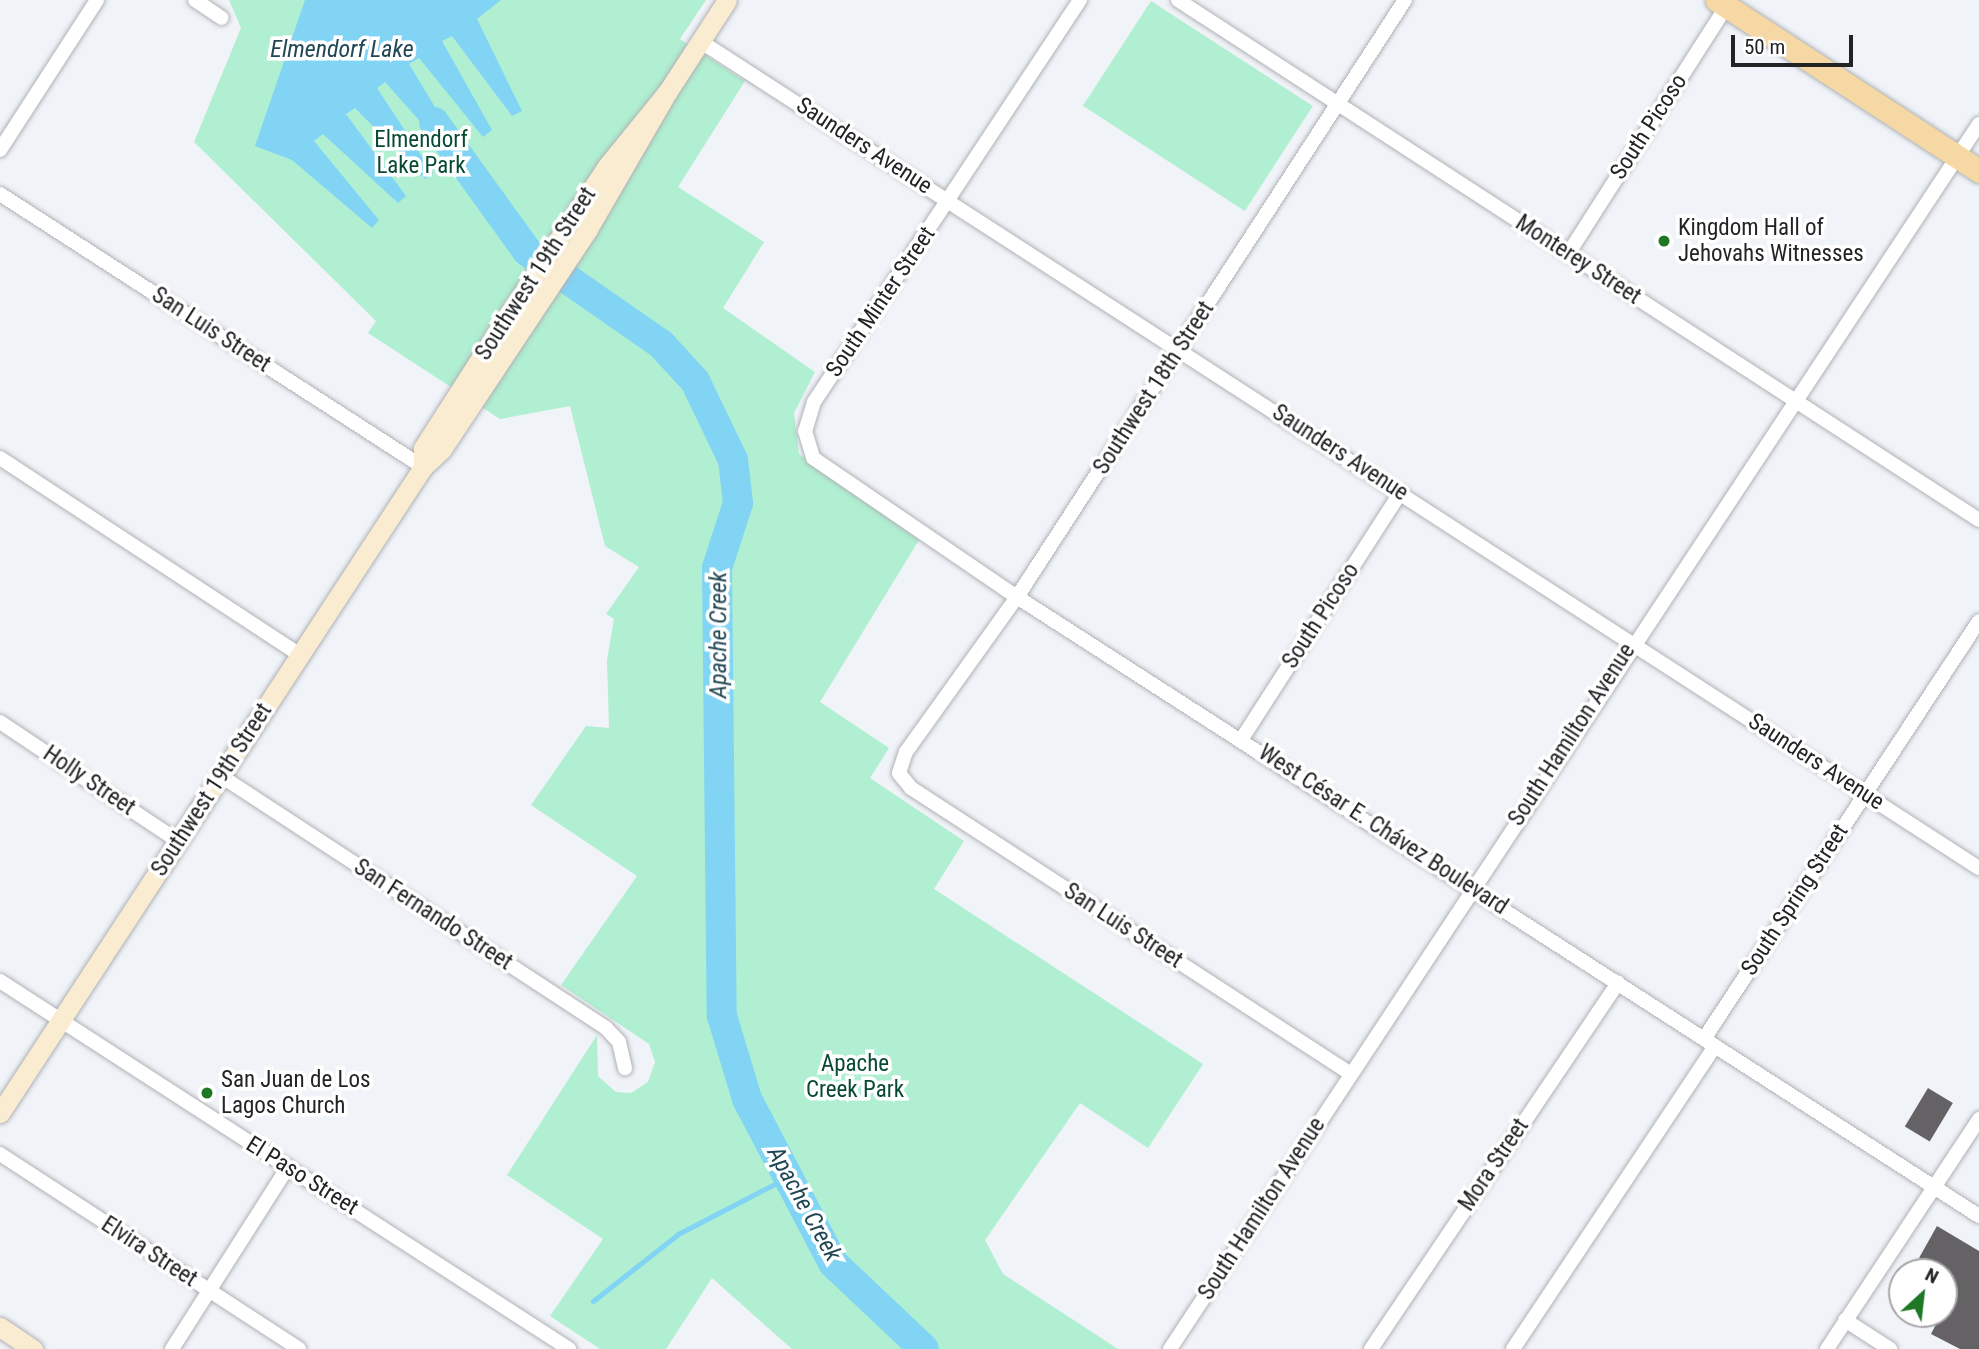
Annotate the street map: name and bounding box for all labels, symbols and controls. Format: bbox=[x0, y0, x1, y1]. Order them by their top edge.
scale bar bbox=[1734, 21, 1856, 65]
text: 50 m bbox=[1744, 35, 1785, 59]
water label: Elmendorf Lake bbox=[270, 36, 414, 64]
street label: South Picoso bbox=[1605, 69, 1693, 185]
street label: Saunders Avenue bbox=[791, 92, 937, 200]
park label: Elmendorf Lake Park bbox=[374, 126, 468, 180]
street label: Southwest 19th Street bbox=[470, 182, 602, 366]
street label: Monterey Street bbox=[1510, 209, 1646, 311]
place label: Kingdom Hall of Jehovahs Witnesses bbox=[1678, 214, 1864, 268]
street label: South Minter Street bbox=[821, 222, 941, 382]
marker: Kingdom Hall of Jehovahs Witnesses bbox=[1656, 233, 1672, 249]
street label: San Luis Street bbox=[147, 281, 275, 379]
street label: Southwest 18th Street bbox=[1088, 296, 1220, 480]
street label: Saunders Avenue bbox=[1267, 399, 1413, 507]
street label: South Picoso bbox=[1277, 558, 1365, 674]
water label: Apache Creek bbox=[705, 572, 733, 698]
street label: South Hamilton Avenue bbox=[1503, 639, 1641, 831]
street label: Southwest 19th Street bbox=[146, 698, 278, 882]
street label: Saunders Avenue bbox=[1743, 708, 1889, 816]
street label: West César E. Chávez Boulevard bbox=[1253, 739, 1513, 921]
street label: Holly Street bbox=[38, 740, 140, 822]
street label: South Spring Street bbox=[1736, 819, 1854, 981]
street label: San Fernando Street bbox=[349, 853, 517, 977]
street label: San Luis Street bbox=[1059, 877, 1187, 975]
park label: Apache Creek Park bbox=[806, 1050, 904, 1104]
place label: San Juan de Los Lagos Church bbox=[221, 1066, 370, 1120]
marker: San Juan de Los Lagos Church bbox=[199, 1085, 215, 1101]
street label: South Hamilton Avenue bbox=[1193, 1113, 1331, 1305]
street label: Mora Street bbox=[1453, 1113, 1535, 1217]
street label: El Paso Street bbox=[241, 1131, 363, 1221]
water label: Apache Creek bbox=[761, 1142, 847, 1266]
street label: Elvira Street bbox=[96, 1211, 202, 1293]
north arrow bbox=[1888, 1258, 1958, 1328]
text: N bbox=[1921, 1263, 1942, 1289]

